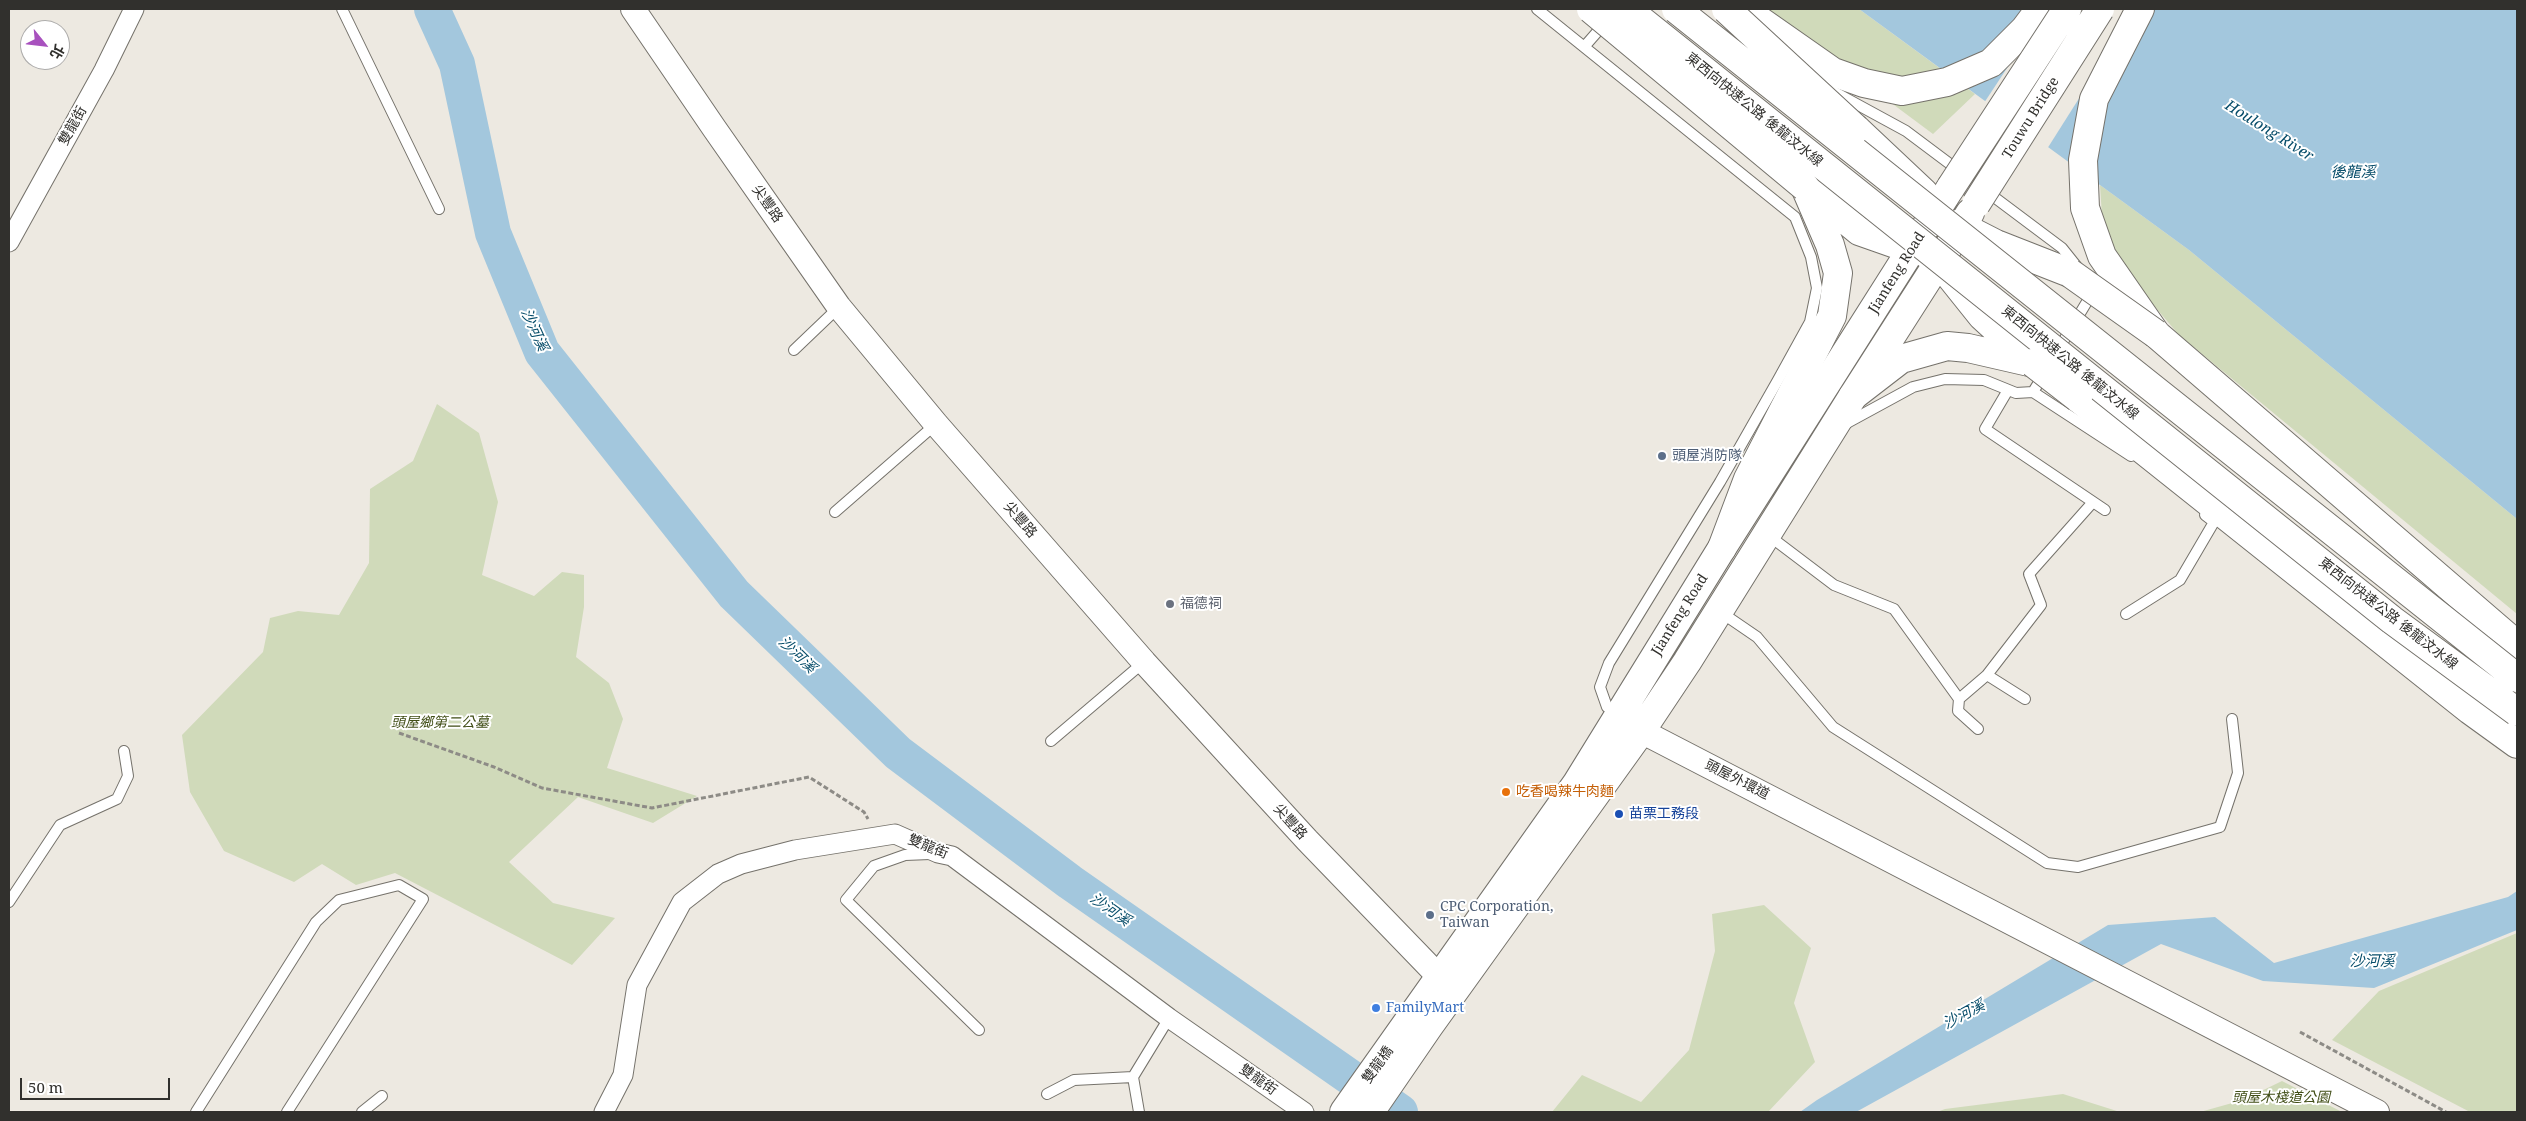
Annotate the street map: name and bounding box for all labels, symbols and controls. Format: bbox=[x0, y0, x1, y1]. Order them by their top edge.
north arrow bbox=[20, 20, 70, 70]
text: 北 bbox=[46, 41, 69, 63]
street label: 東西向快速公路 後龍汶水線 bbox=[1682, 49, 1826, 171]
street label: Touwu Bridge bbox=[1999, 74, 2063, 162]
water label: Houlong River bbox=[2221, 97, 2317, 165]
street label: 雙龍街 bbox=[55, 104, 91, 148]
water label: 後龍溪 bbox=[2331, 164, 2375, 182]
street label: 尖豐路 bbox=[748, 182, 786, 226]
street label: Jianfeng Road bbox=[1865, 229, 1929, 317]
street label: 東西向快速公路 後龍汶水線 bbox=[1998, 302, 2142, 424]
water label: 沙河溪 bbox=[517, 306, 551, 354]
place label: 頭屋消防隊 bbox=[1672, 448, 1742, 464]
marker: 頭屋消防隊 bbox=[1656, 450, 1668, 462]
street label: 尖豐路 bbox=[1000, 499, 1040, 541]
street label: 東西向快速公路 後龍汶水線 bbox=[2315, 555, 2461, 673]
street label: Jianfeng Road bbox=[1648, 571, 1712, 659]
place label: 福德祠 bbox=[1180, 596, 1222, 612]
marker: 福德祠 bbox=[1164, 598, 1176, 610]
water label: 沙河溪 bbox=[775, 633, 819, 677]
park label: 頭屋鄉第二公墓 bbox=[391, 715, 489, 731]
street label: 頭屋外環道 bbox=[1702, 757, 1772, 803]
place label: 吃香喝辣牛肉麵 bbox=[1516, 784, 1614, 800]
marker: 吃香喝辣牛肉麵 bbox=[1500, 786, 1512, 798]
street label: 尖豐路 bbox=[1270, 801, 1310, 843]
place label: 苗栗工務段 bbox=[1629, 806, 1699, 822]
marker: 苗栗工務段 bbox=[1613, 808, 1625, 820]
street label: 雙龍街 bbox=[905, 831, 951, 863]
water label: 沙河溪 bbox=[1086, 890, 1134, 930]
place label: CPC Corporation, Taiwan bbox=[1440, 899, 1553, 932]
marker: CPC Corporation, Taiwan bbox=[1424, 909, 1436, 921]
water label: 沙河溪 bbox=[2350, 953, 2394, 971]
water label: 沙河溪 bbox=[1940, 996, 1988, 1034]
place label: FamilyMart bbox=[1386, 1000, 1464, 1016]
marker: FamilyMart bbox=[1370, 1002, 1382, 1014]
street label: 雙龍橋 bbox=[1359, 1043, 1397, 1087]
street label: 雙龍街 bbox=[1236, 1061, 1280, 1099]
scale bar bbox=[22, 1068, 172, 1100]
text: 50 m bbox=[28, 1077, 63, 1097]
park label: 頭屋木棧道公園 bbox=[2232, 1090, 2330, 1106]

